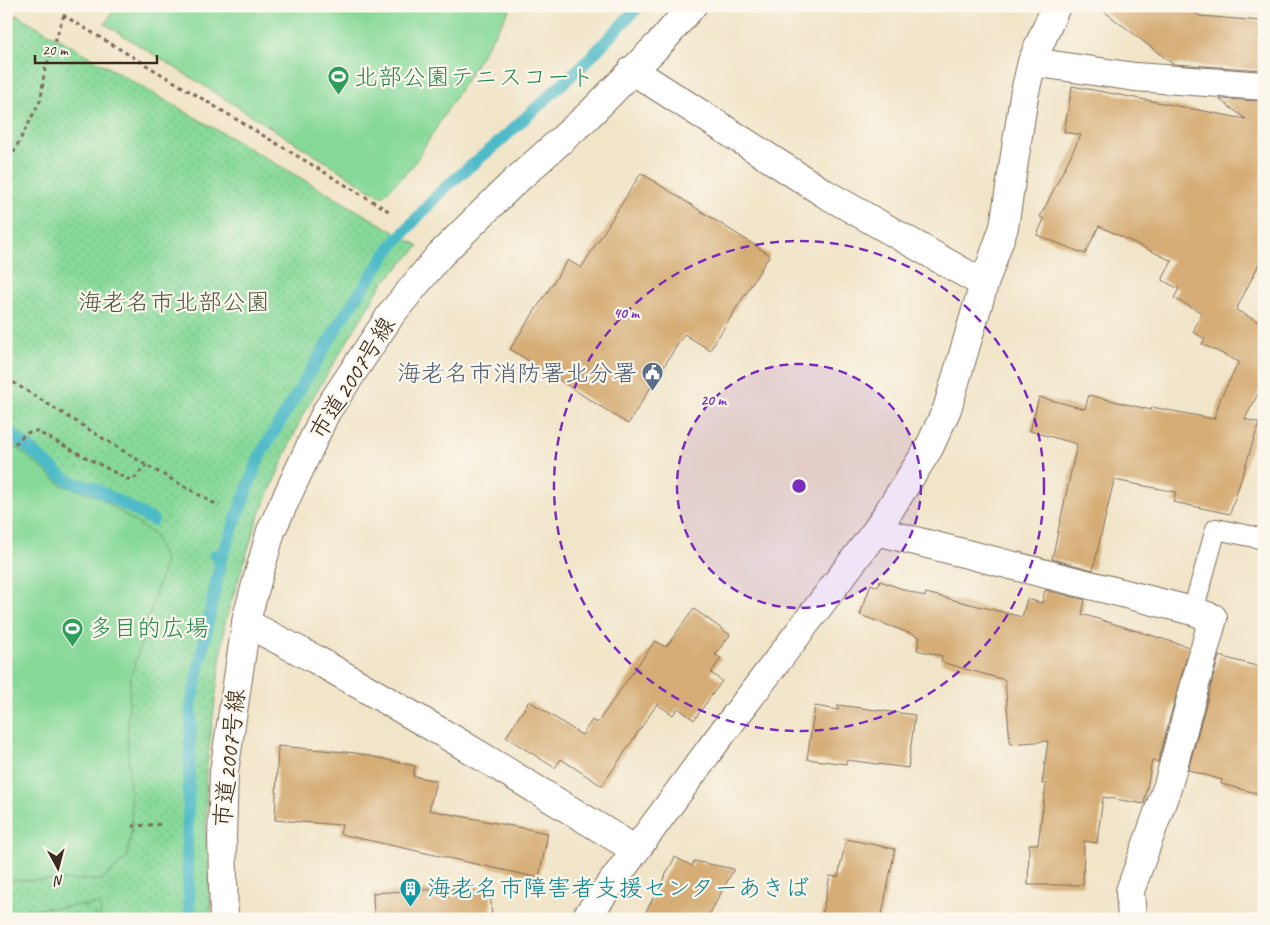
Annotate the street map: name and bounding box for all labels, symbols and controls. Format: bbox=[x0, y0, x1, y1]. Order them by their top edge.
scale bar bbox=[35, 32, 158, 64]
text: 20 m bbox=[42, 41, 69, 60]
place label: 北部公園テニスコート bbox=[354, 62, 594, 92]
sports icon: 北部公園テニスコート bbox=[326, 65, 350, 96]
park label: 海老名市北部公園 bbox=[78, 287, 270, 317]
text: 40 m bbox=[613, 304, 640, 323]
street label: 市道2007号線 bbox=[302, 311, 402, 445]
place label: 海老名市消防署北分署 bbox=[397, 358, 637, 388]
public building icon: 海老名市消防署北分署 bbox=[641, 361, 665, 392]
text: 20 m bbox=[700, 391, 727, 410]
centre of rings bbox=[790, 477, 808, 495]
place label: 多目的広場 bbox=[89, 613, 209, 643]
sports icon: 多目的広場 bbox=[61, 616, 85, 647]
street label: 市道2007号線 bbox=[207, 687, 251, 829]
north arrow bbox=[32, 842, 82, 892]
text: N bbox=[52, 871, 65, 890]
place label: 海老名市障害者支援センターあきば bbox=[427, 873, 810, 903]
building icon: 海老名市障害者支援センターあきば bbox=[399, 876, 423, 907]

